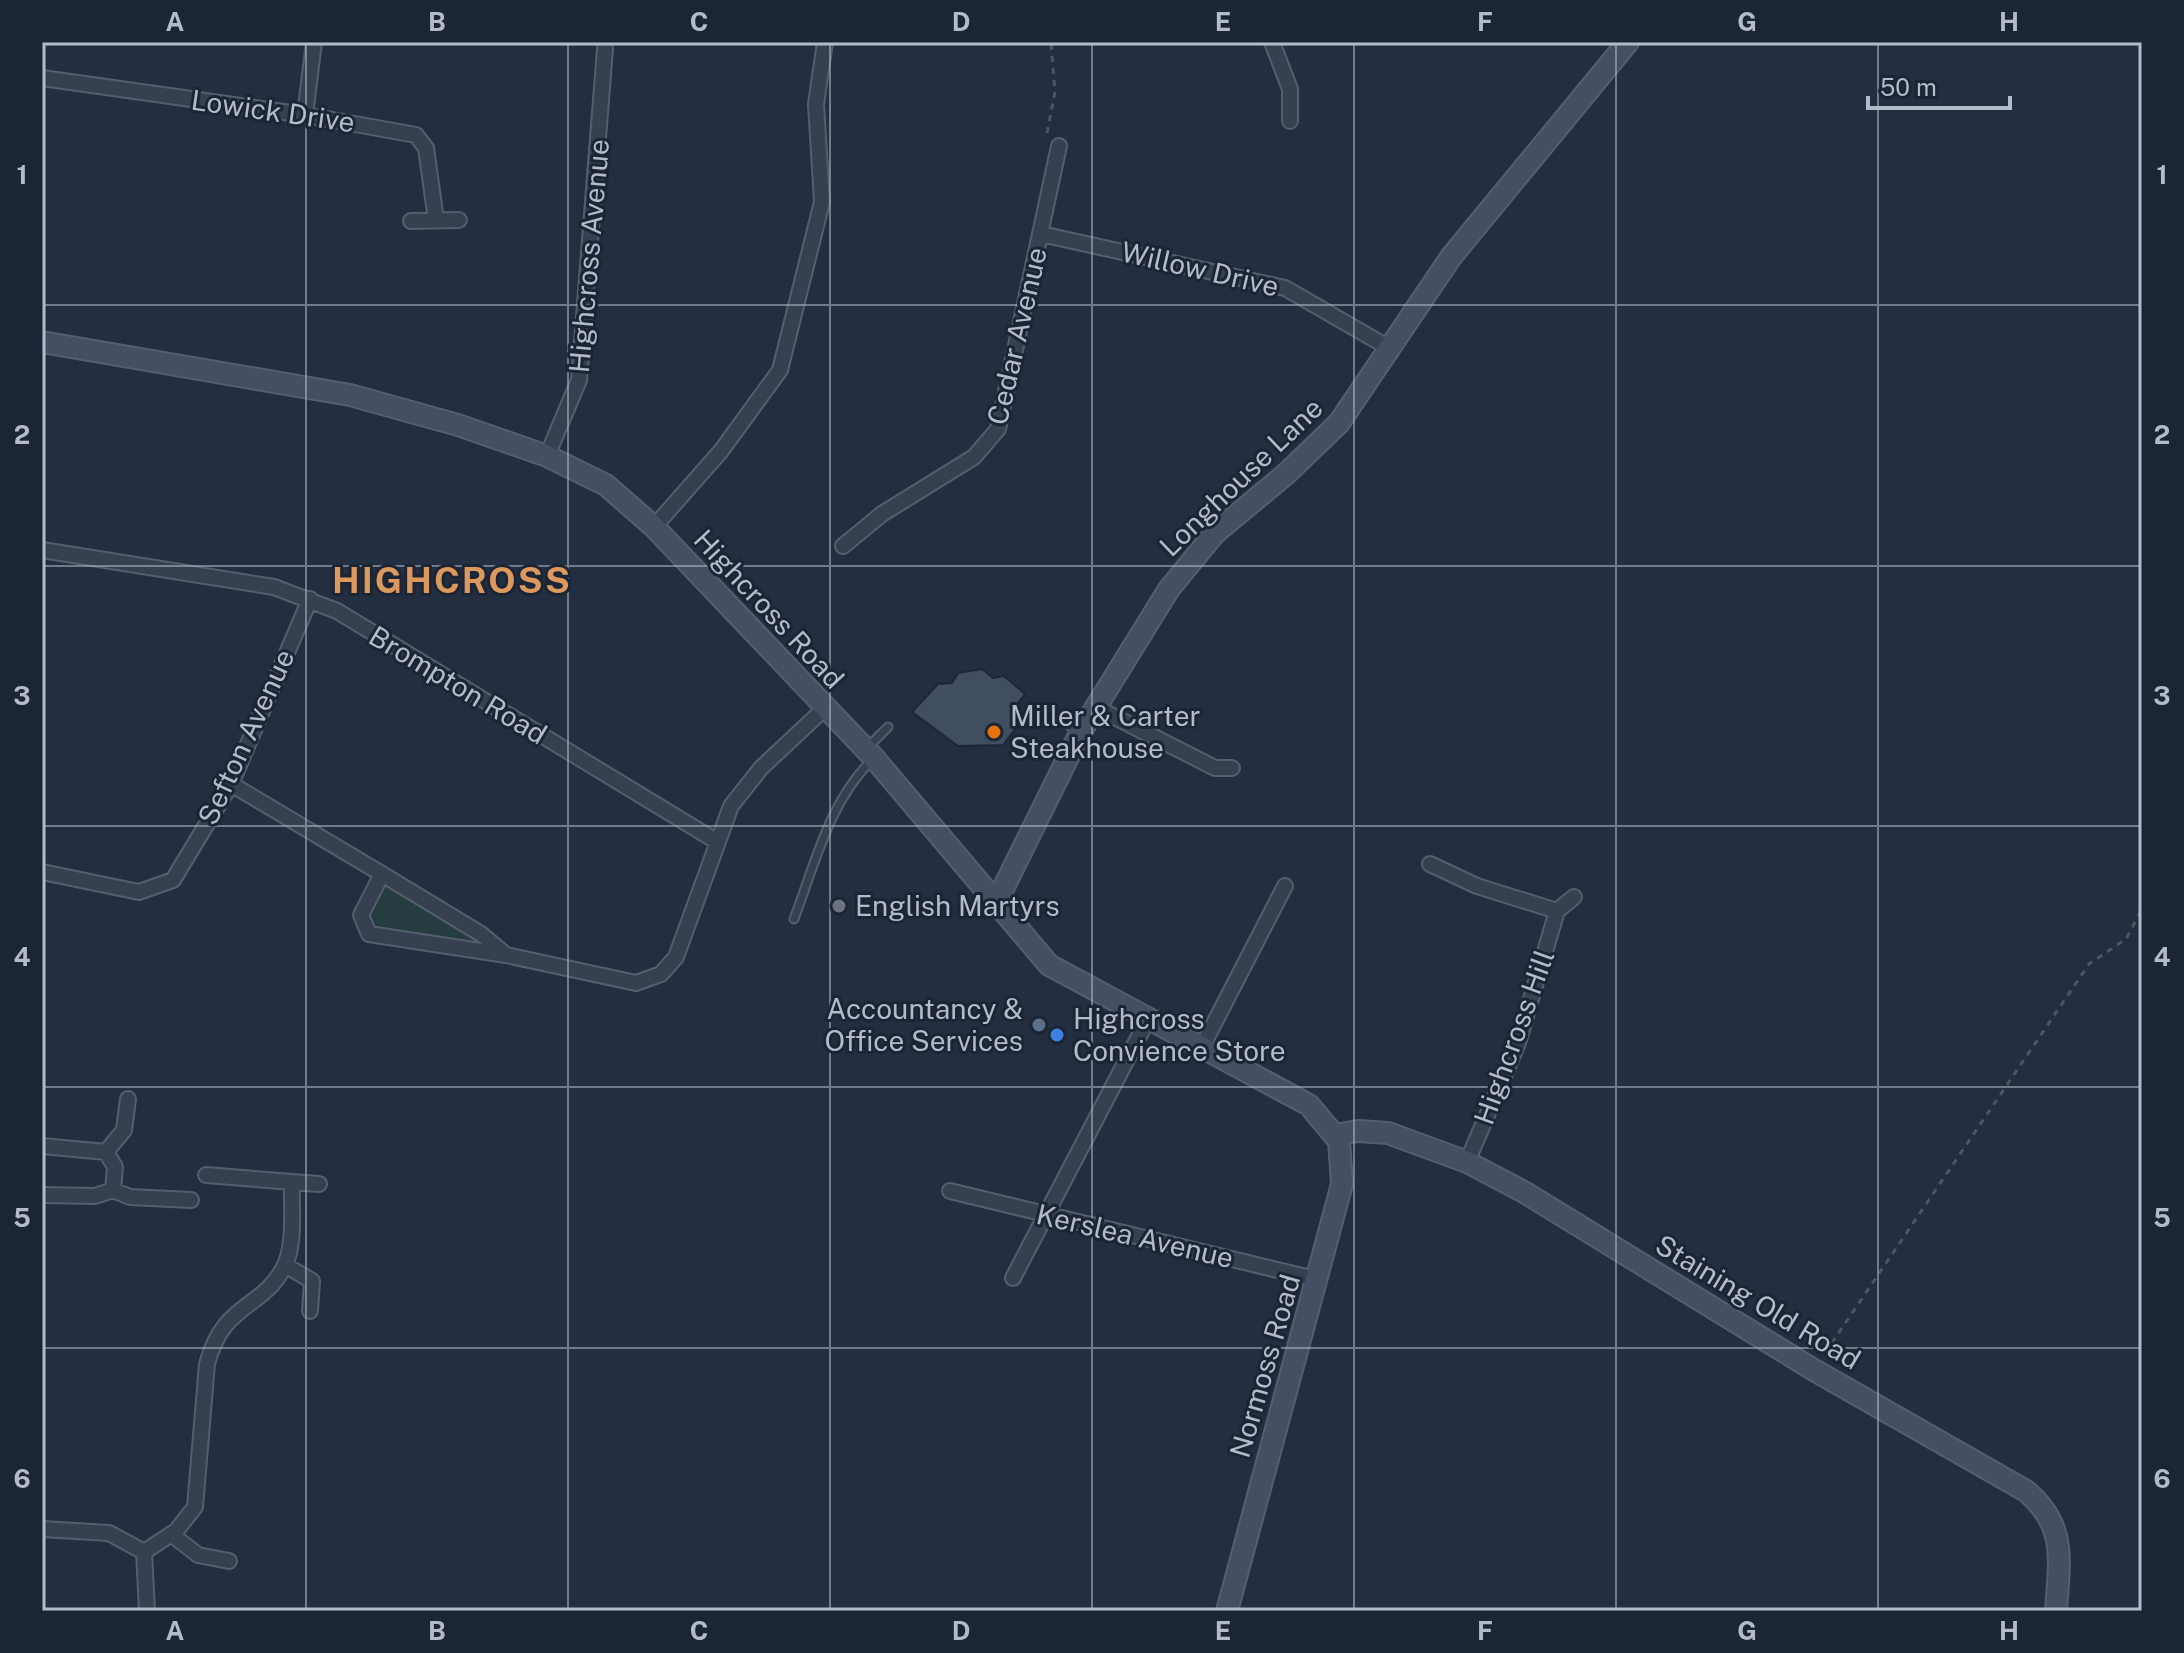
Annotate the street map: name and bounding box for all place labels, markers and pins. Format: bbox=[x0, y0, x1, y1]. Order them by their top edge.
place label: Miller & Carter Steakhouse bbox=[1010, 699, 1200, 764]
marker: Miller & Carter Steakhouse bbox=[985, 723, 1003, 741]
place label: English Martyrs bbox=[855, 889, 1060, 922]
marker: English Martyrs bbox=[830, 897, 848, 915]
place label: Accountancy & Office Services bbox=[825, 992, 1023, 1057]
place label: Highcross Convience Store bbox=[1073, 1002, 1286, 1067]
marker: Accountancy & Office Services bbox=[1030, 1016, 1048, 1034]
marker: Highcross Convience Store bbox=[1048, 1026, 1066, 1044]

